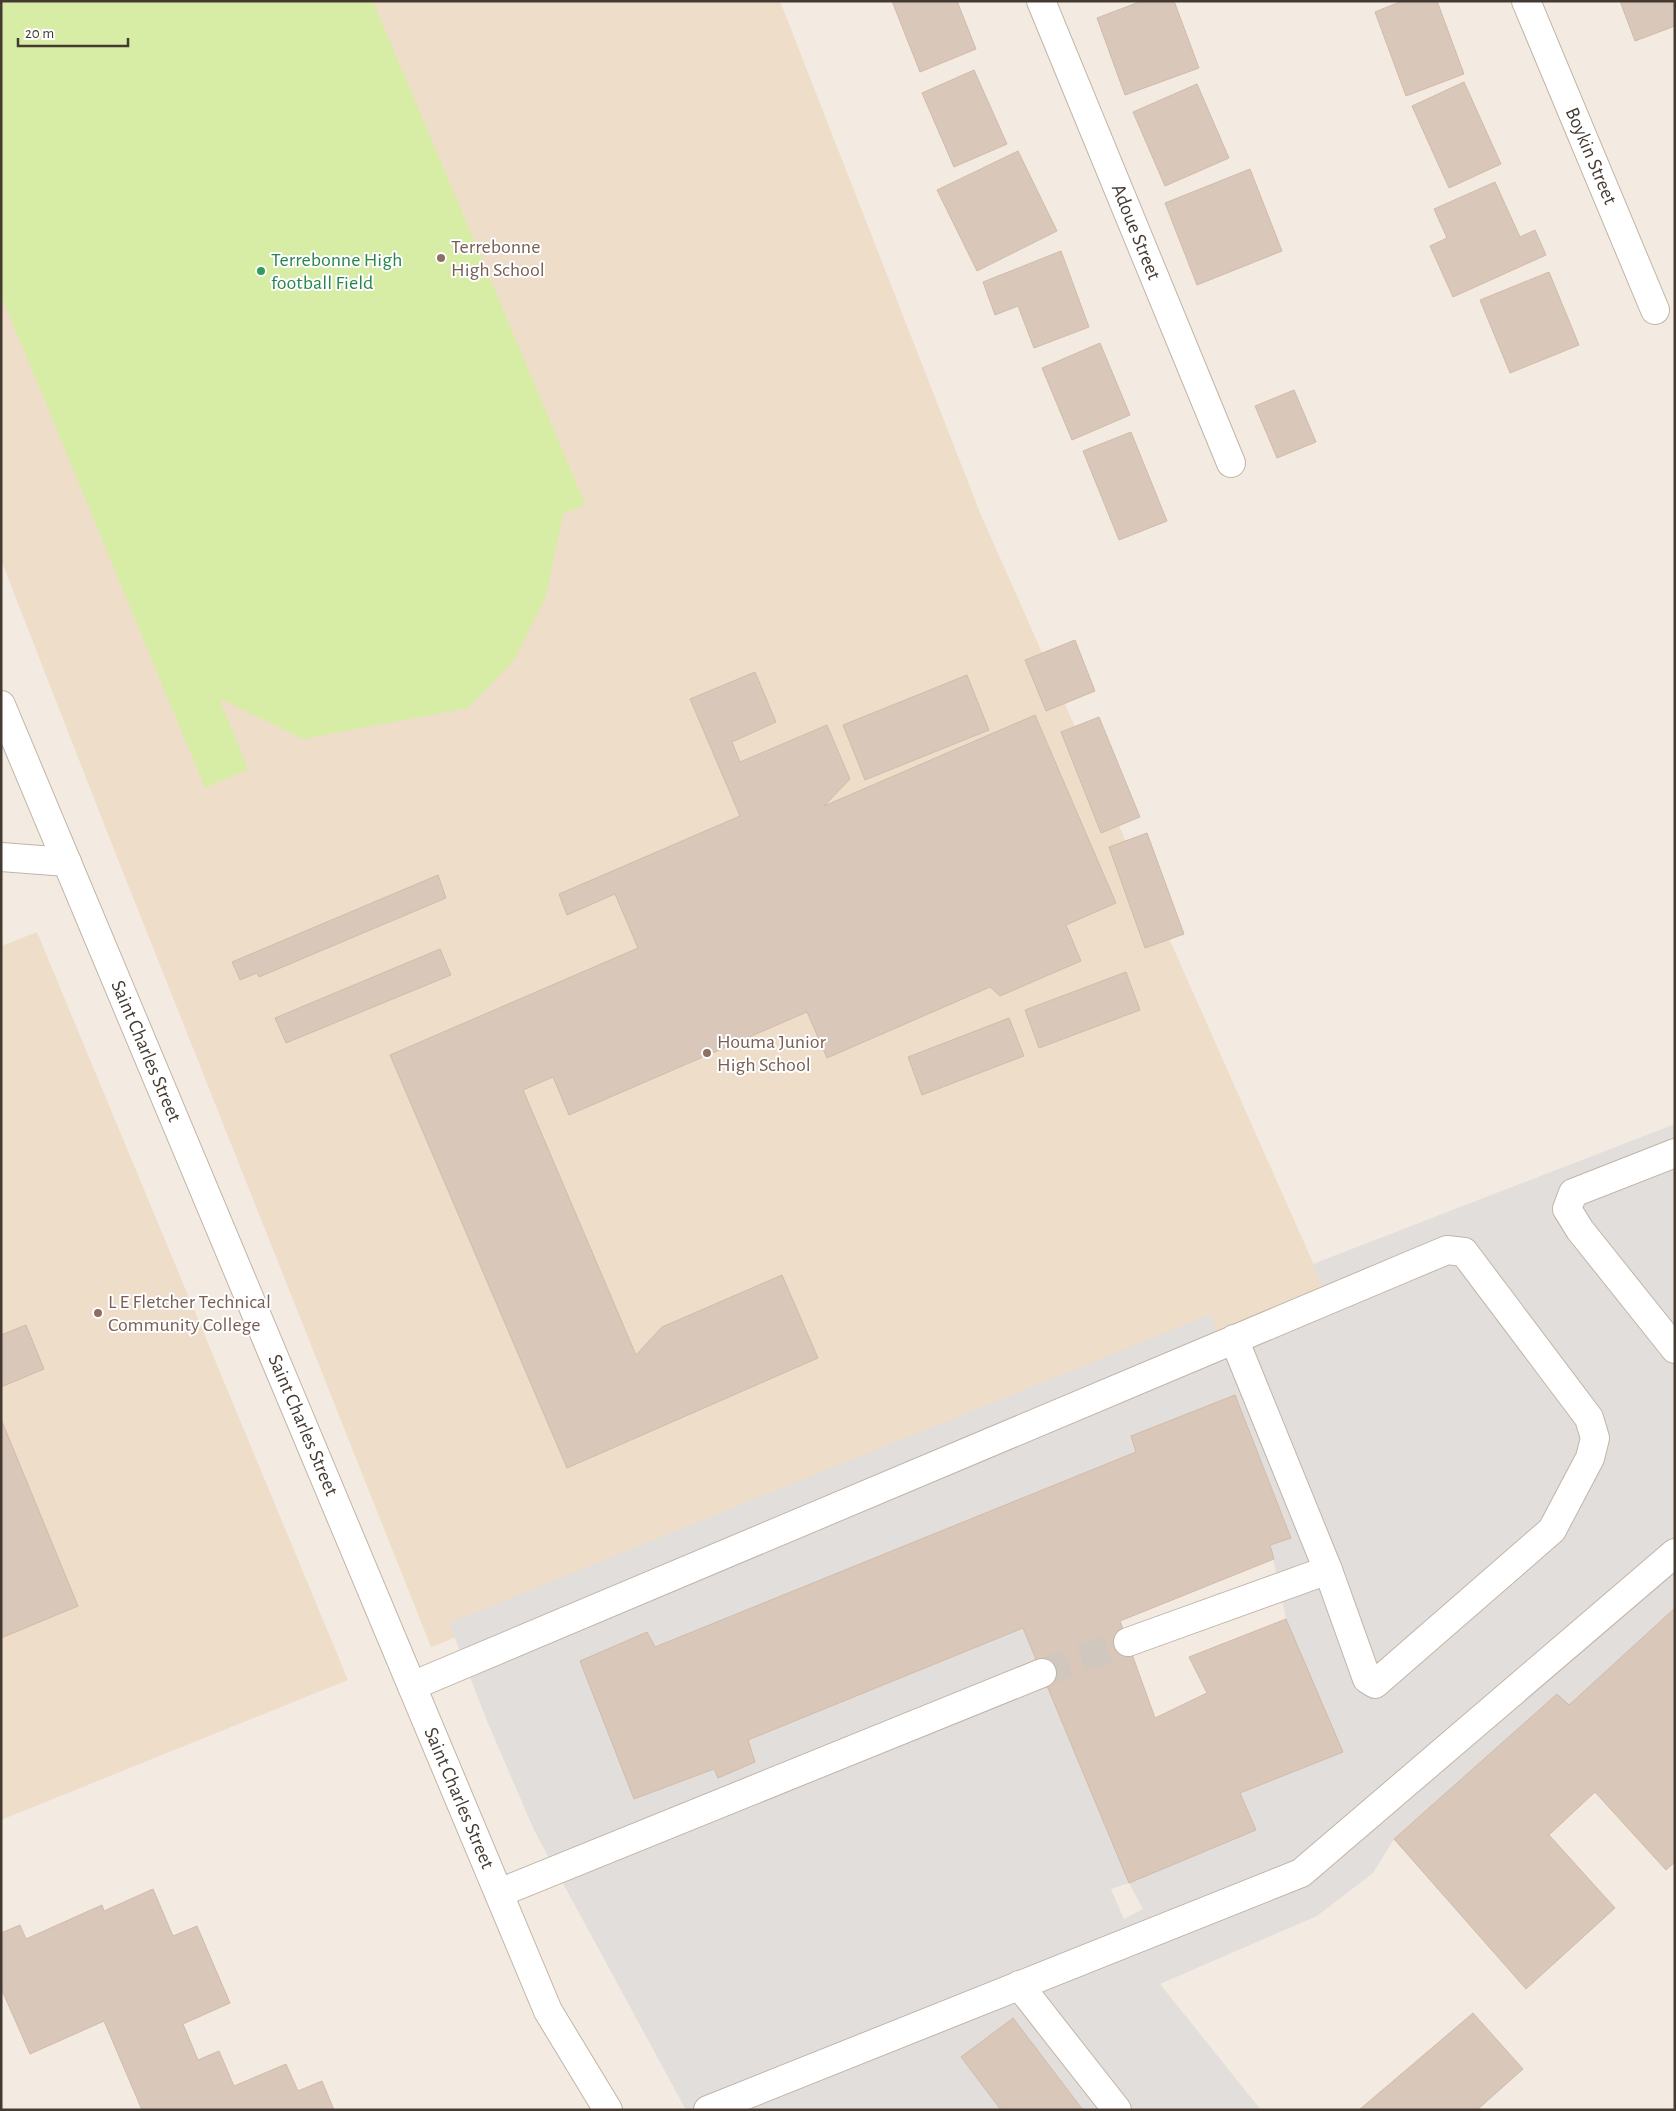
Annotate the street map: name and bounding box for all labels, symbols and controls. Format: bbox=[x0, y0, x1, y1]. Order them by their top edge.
scale bar bbox=[18, 15, 128, 47]
text: 20 m bbox=[25, 26, 54, 41]
street label: Boykin Street bbox=[1562, 105, 1621, 208]
street label: Adoue Street bbox=[1108, 181, 1164, 283]
place label: Terrebonne High School bbox=[451, 237, 545, 280]
place label: Terrebonne High football Field bbox=[271, 250, 402, 293]
marker: Terrebonne High School bbox=[435, 252, 447, 264]
marker: Terrebonne High football Field bbox=[255, 265, 267, 277]
street label: Saint Charles Street bbox=[107, 977, 185, 1125]
place label: Houma Junior High School bbox=[717, 1032, 826, 1075]
marker: Houma Junior High School bbox=[701, 1047, 713, 1059]
place label: L E Fletcher Technical Community College bbox=[108, 1292, 271, 1335]
marker: L E Fletcher Technical Community College bbox=[92, 1307, 104, 1319]
street label: Saint Charles Street bbox=[264, 1351, 342, 1499]
street label: Saint Charles Street bbox=[420, 1724, 498, 1872]

